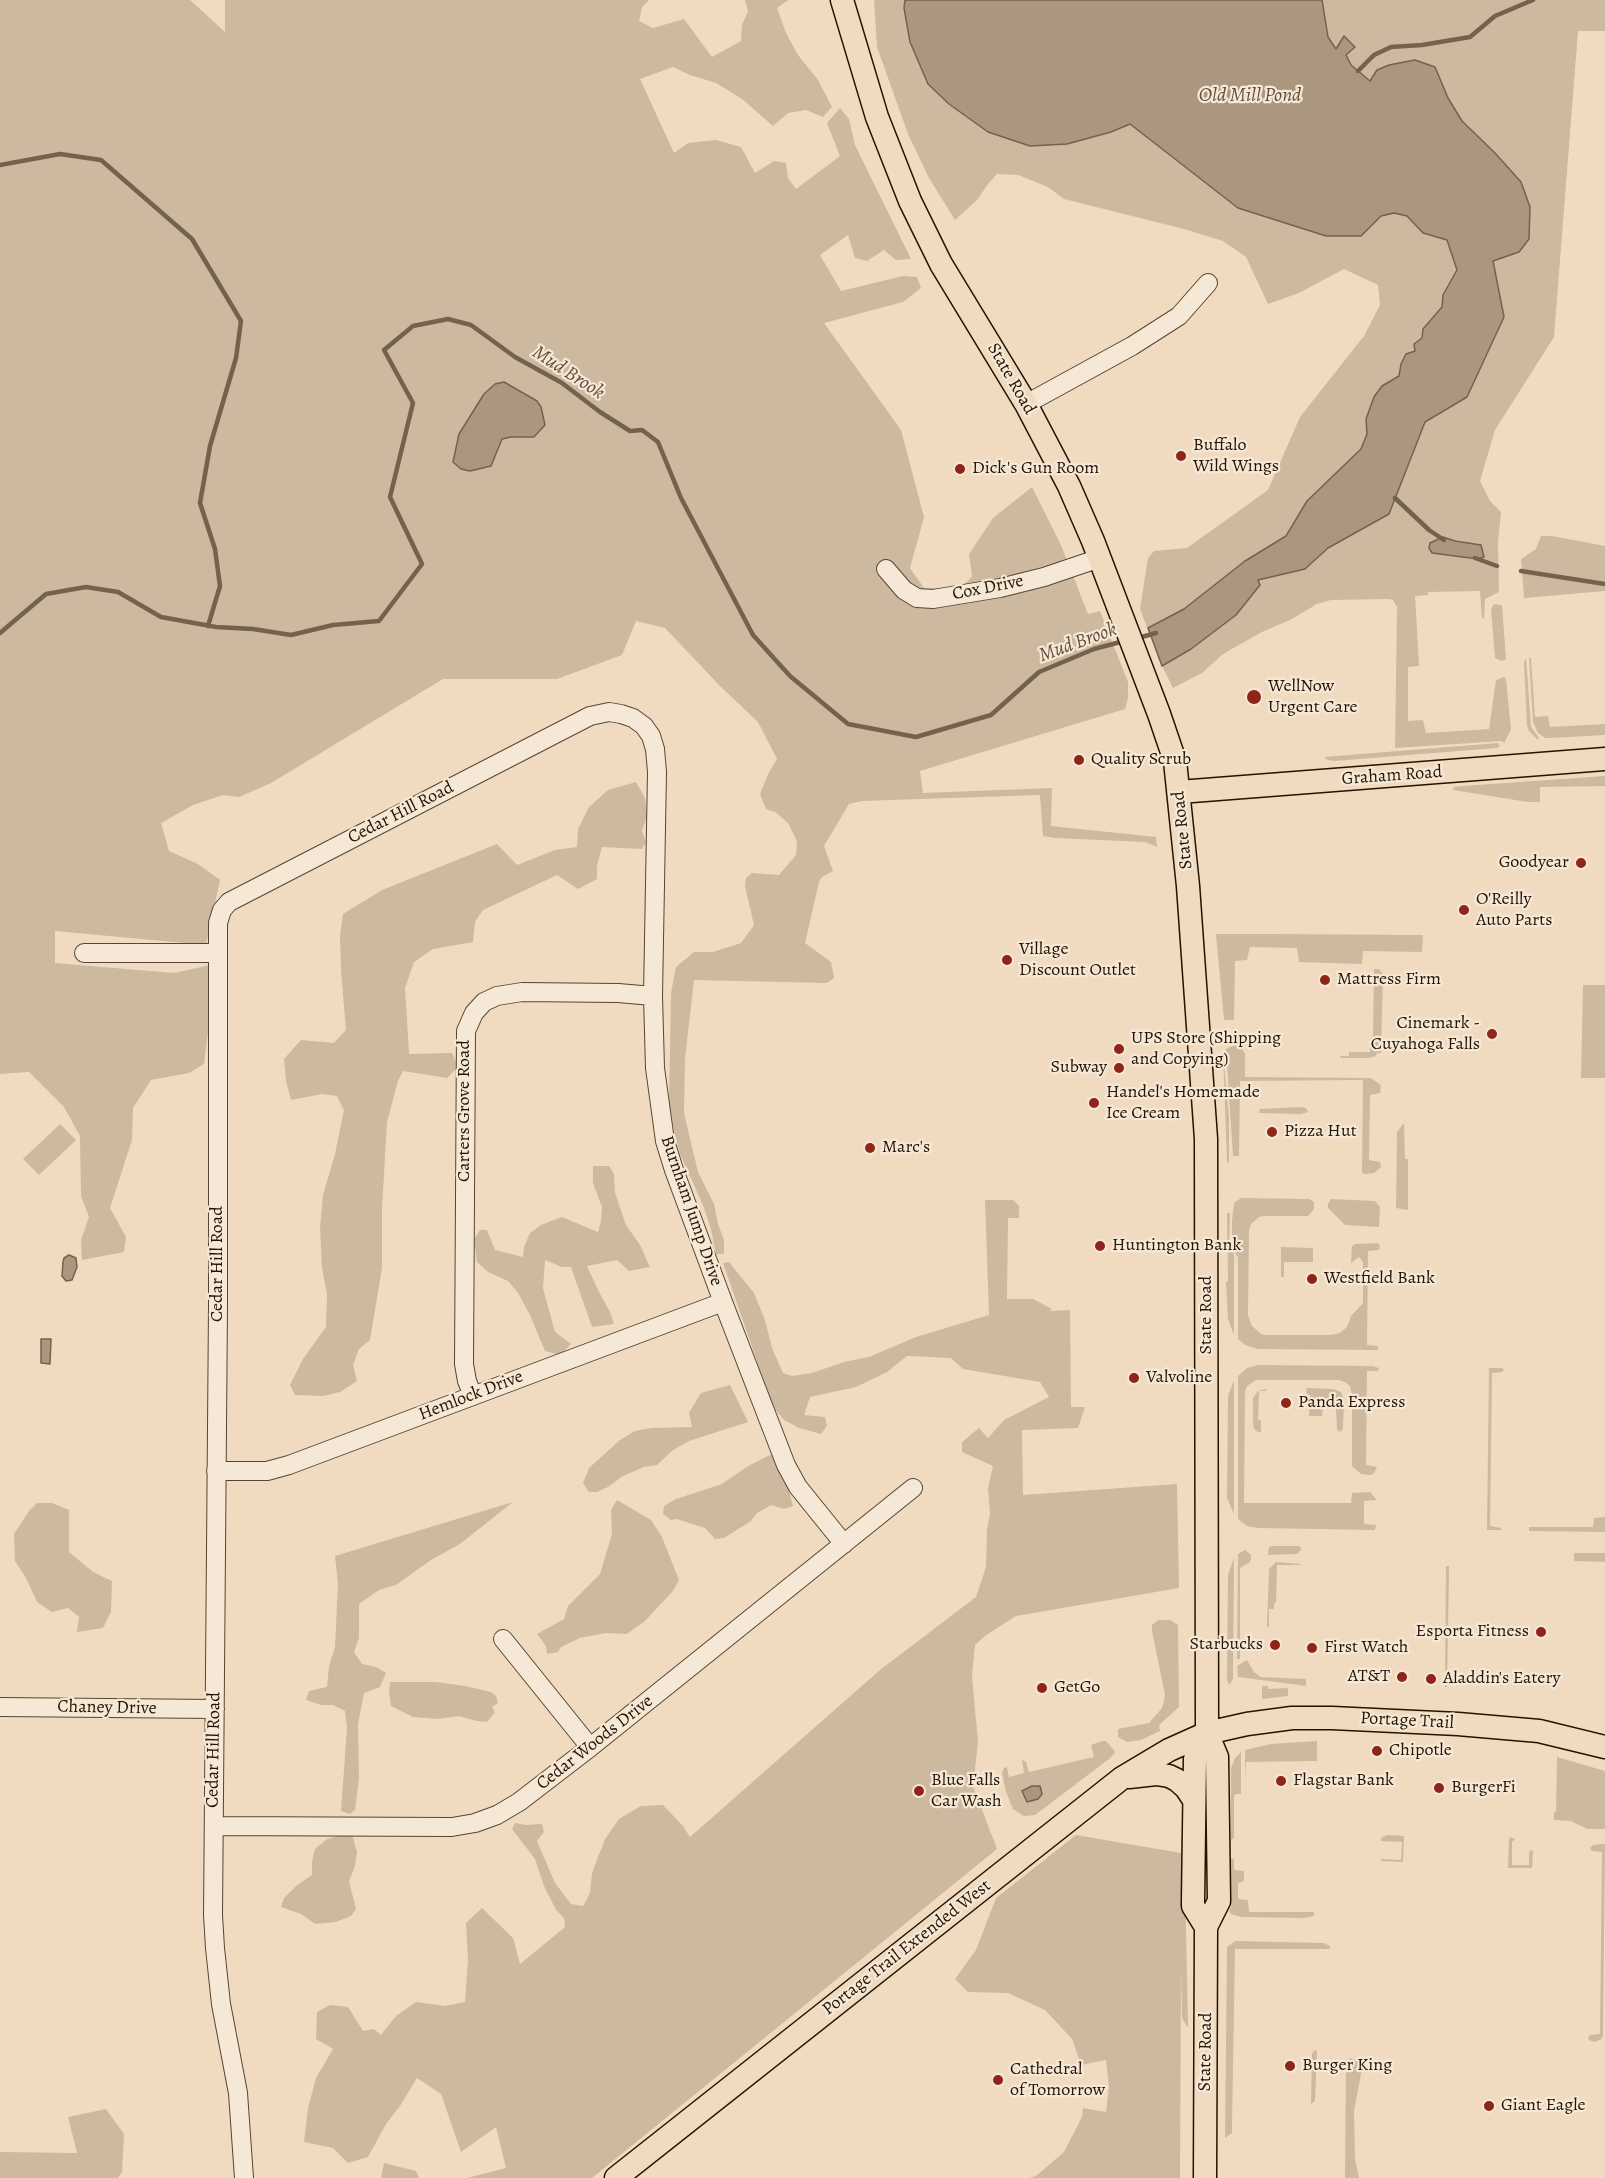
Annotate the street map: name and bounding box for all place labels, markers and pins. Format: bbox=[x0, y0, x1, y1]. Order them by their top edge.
place label: Buffalo Wild Wings bbox=[1193, 435, 1279, 478]
marker: Buffalo Wild Wings bbox=[1174, 449, 1188, 463]
place label: Dick's Gun Room bbox=[972, 458, 1099, 480]
marker: Dick's Gun Room bbox=[953, 462, 967, 476]
place label: WellNow Urgent Care bbox=[1268, 676, 1358, 718]
marker: WellNow Urgent Care bbox=[1245, 688, 1263, 706]
place label: Quality Scrub bbox=[1091, 749, 1191, 771]
marker: Quality Scrub bbox=[1072, 753, 1086, 767]
place label: Goodyear bbox=[1499, 852, 1569, 874]
marker: Goodyear bbox=[1574, 856, 1588, 870]
place label: O'Reilly Auto Parts bbox=[1476, 889, 1552, 932]
marker: O'Reilly Auto Parts bbox=[1457, 903, 1471, 917]
place label: Village Discount Outlet bbox=[1019, 939, 1136, 982]
marker: Village Discount Outlet bbox=[1000, 953, 1014, 967]
place label: Mattress Firm bbox=[1337, 969, 1441, 991]
marker: Mattress Firm bbox=[1318, 973, 1332, 987]
place label: Cinemark - Cuyahoga Falls bbox=[1371, 1013, 1480, 1056]
marker: Cinemark - Cuyahoga Falls bbox=[1485, 1027, 1499, 1041]
place label: UPS Store (Shipping and Copying) bbox=[1131, 1028, 1281, 1070]
marker: UPS Store (Shipping and Copying) bbox=[1112, 1042, 1126, 1056]
place label: Subway bbox=[1050, 1057, 1107, 1079]
marker: Subway bbox=[1112, 1061, 1126, 1075]
place label: Handel's Homemade Ice Cream bbox=[1106, 1082, 1260, 1124]
marker: Handel's Homemade Ice Cream bbox=[1087, 1096, 1101, 1110]
place label: Pizza Hut bbox=[1284, 1121, 1357, 1143]
marker: Pizza Hut bbox=[1265, 1125, 1279, 1139]
place label: Marc's bbox=[882, 1137, 930, 1159]
marker: Marc's bbox=[863, 1141, 877, 1155]
place label: Huntington Bank bbox=[1112, 1235, 1241, 1257]
marker: Huntington Bank bbox=[1093, 1239, 1107, 1253]
place label: Westfield Bank bbox=[1324, 1268, 1435, 1290]
marker: Westfield Bank bbox=[1305, 1272, 1319, 1286]
place label: Valvoline bbox=[1146, 1367, 1212, 1389]
marker: Valvoline bbox=[1127, 1371, 1141, 1385]
place label: Panda Express bbox=[1298, 1392, 1405, 1414]
marker: Panda Express bbox=[1279, 1396, 1293, 1410]
place label: Esporta Fitness bbox=[1416, 1621, 1529, 1643]
marker: Esporta Fitness bbox=[1534, 1625, 1548, 1639]
place label: Starbucks bbox=[1190, 1634, 1263, 1656]
place label: First Watch bbox=[1324, 1637, 1408, 1659]
marker: Starbucks bbox=[1268, 1638, 1282, 1652]
marker: First Watch bbox=[1305, 1641, 1319, 1655]
place label: AT&T bbox=[1348, 1666, 1390, 1688]
place label: Aladdin's Eatery bbox=[1443, 1668, 1561, 1690]
marker: AT&T bbox=[1395, 1670, 1409, 1684]
marker: Aladdin's Eatery bbox=[1424, 1672, 1438, 1686]
place label: GetGo bbox=[1054, 1677, 1100, 1699]
marker: GetGo bbox=[1035, 1681, 1049, 1695]
place label: Chipotle bbox=[1389, 1740, 1452, 1762]
marker: Chipotle bbox=[1370, 1744, 1384, 1758]
place label: Blue Falls Car Wash bbox=[931, 1770, 1002, 1812]
place label: Flagstar Bank bbox=[1293, 1770, 1394, 1792]
marker: Flagstar Bank bbox=[1274, 1774, 1288, 1788]
place label: BurgerFi bbox=[1451, 1777, 1516, 1799]
marker: BurgerFi bbox=[1432, 1781, 1446, 1795]
marker: Blue Falls Car Wash bbox=[912, 1784, 926, 1798]
place label: Burger King bbox=[1302, 2055, 1392, 2077]
place label: Cathedral of Tomorrow bbox=[1010, 2059, 1105, 2102]
marker: Burger King bbox=[1283, 2059, 1297, 2073]
marker: Cathedral of Tomorrow bbox=[991, 2073, 1005, 2087]
place label: Giant Eagle bbox=[1501, 2095, 1586, 2117]
marker: Giant Eagle bbox=[1482, 2099, 1496, 2113]

